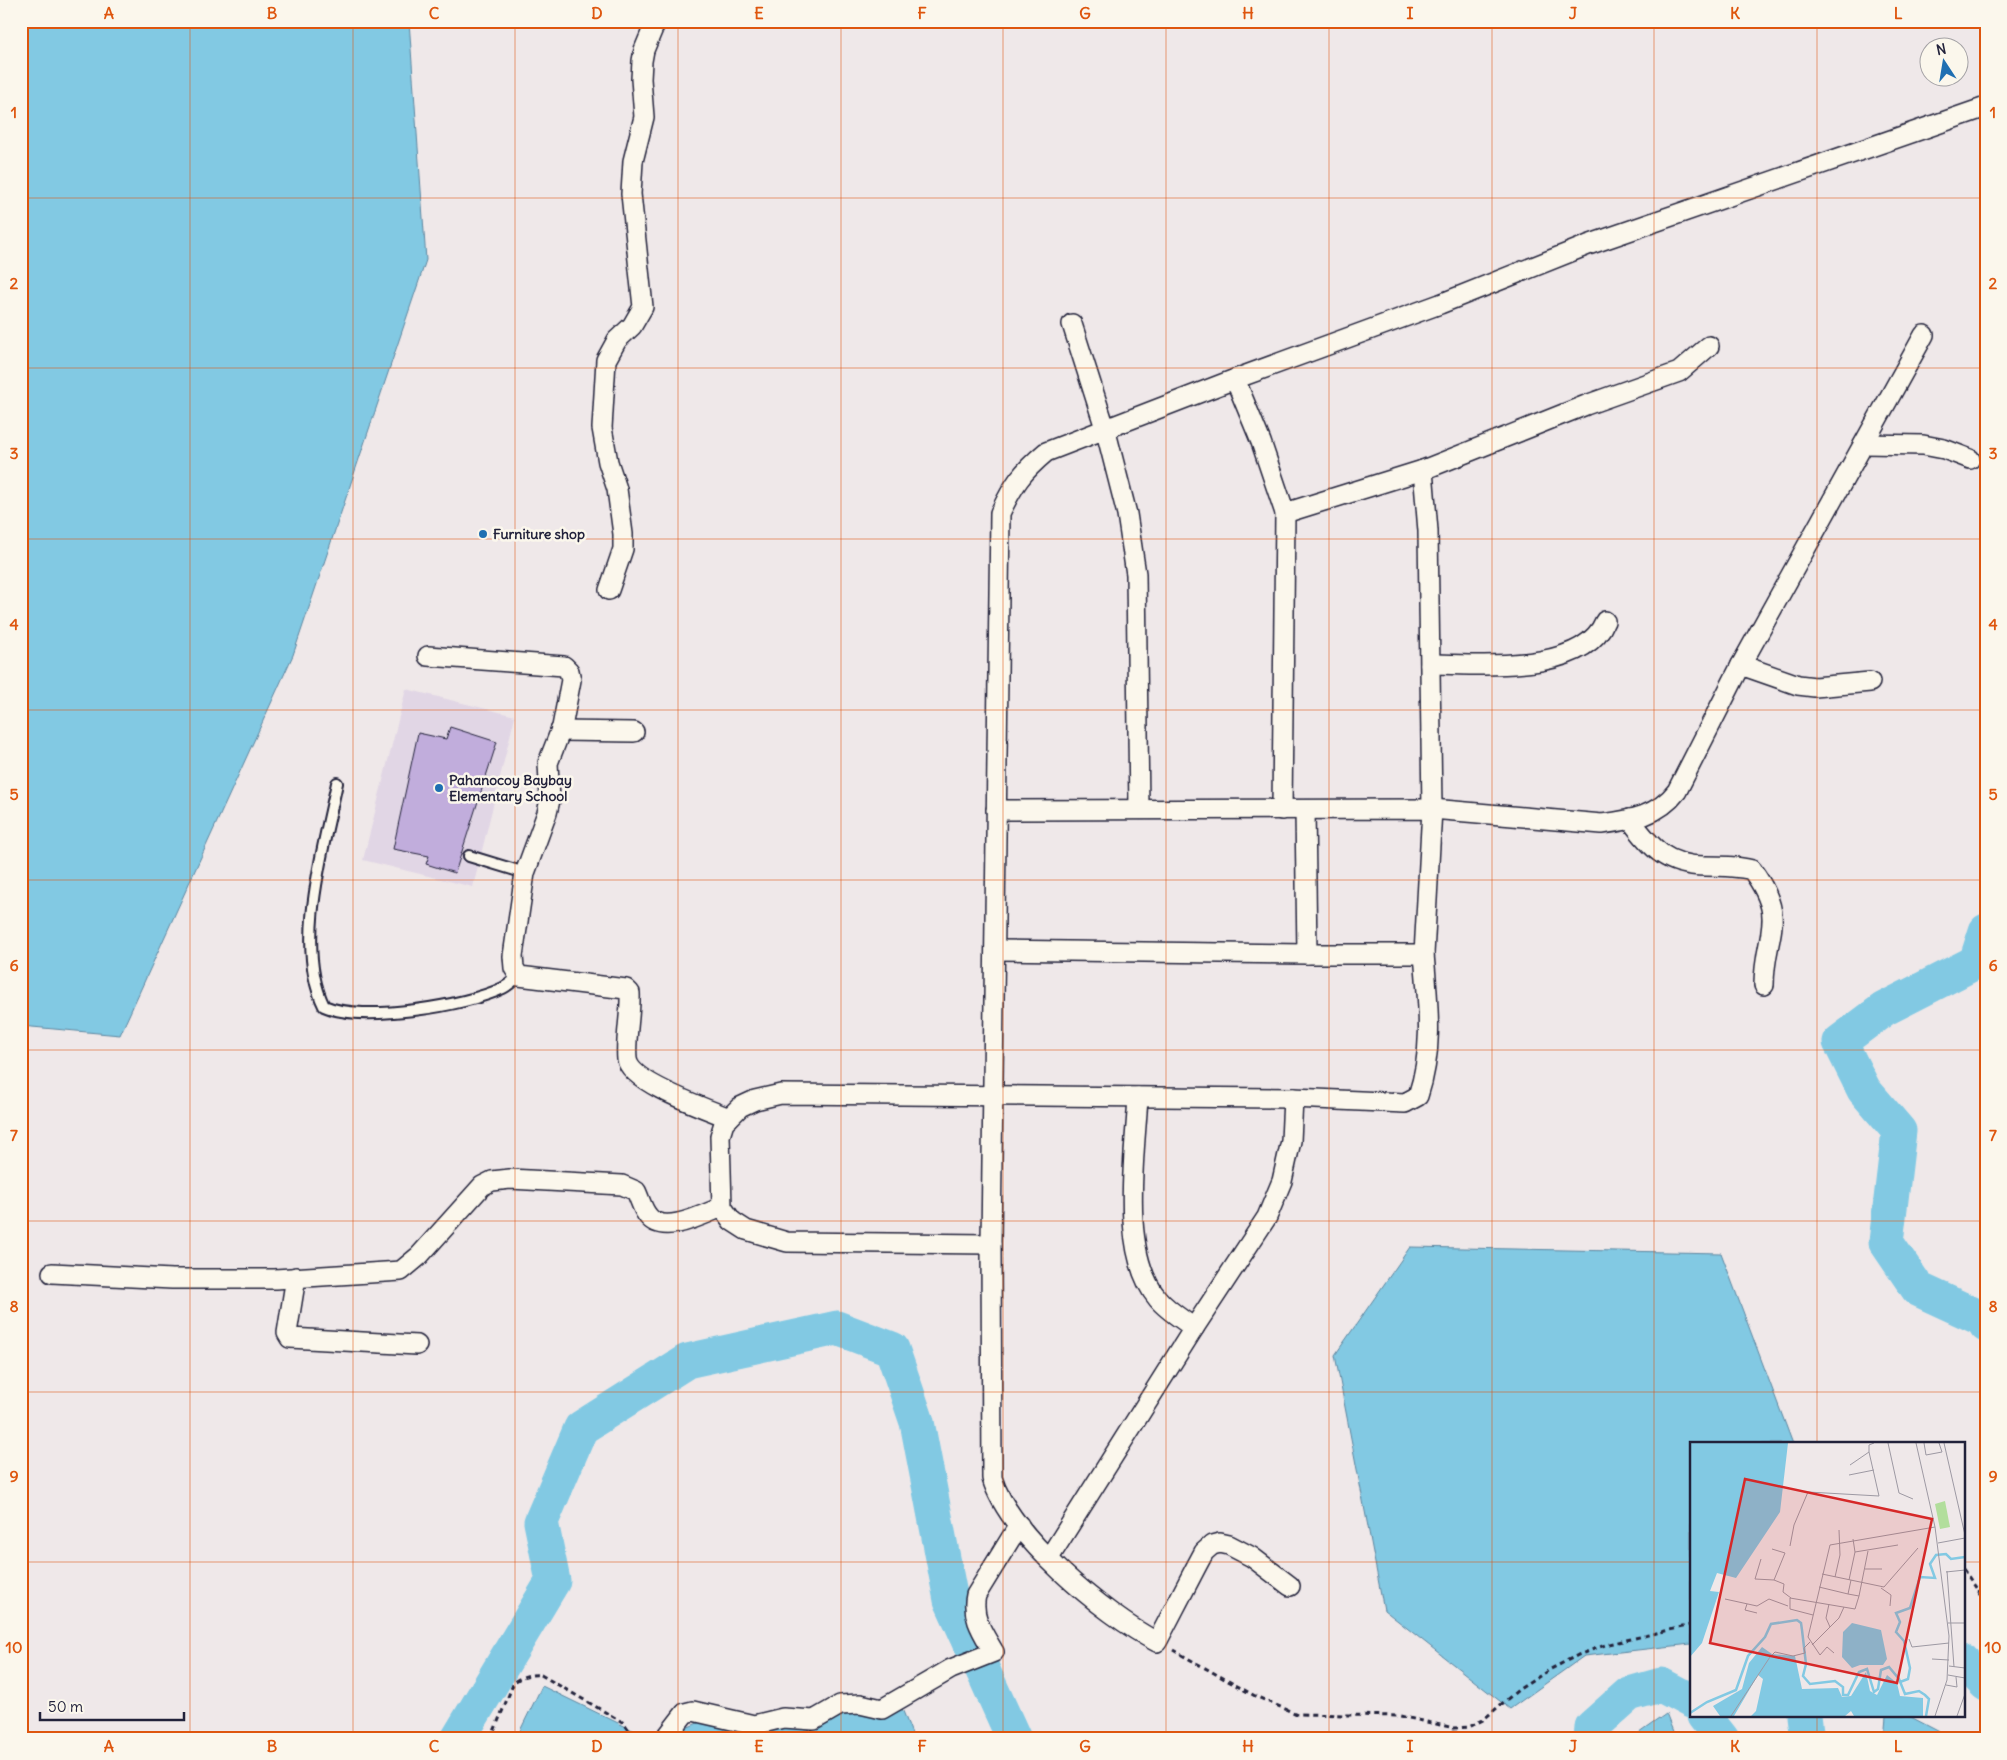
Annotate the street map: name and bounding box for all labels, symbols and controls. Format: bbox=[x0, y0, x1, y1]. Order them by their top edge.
text: A bbox=[104, 3, 114, 23]
text: B bbox=[267, 3, 278, 23]
text: C bbox=[429, 3, 440, 23]
text: D bbox=[591, 3, 603, 23]
text: E bbox=[754, 3, 764, 23]
text: F bbox=[917, 3, 927, 23]
text: G bbox=[1079, 3, 1091, 23]
text: H bbox=[1242, 3, 1254, 23]
text: I bbox=[1407, 3, 1414, 23]
text: J bbox=[1569, 3, 1578, 23]
text: K bbox=[1730, 3, 1740, 23]
text: L bbox=[1894, 3, 1903, 23]
north arrow bbox=[1920, 38, 1970, 88]
text: N bbox=[1935, 39, 1948, 59]
text: 1 bbox=[11, 102, 17, 122]
text: 1 bbox=[1990, 102, 1996, 122]
text: 2 bbox=[10, 273, 19, 293]
text: 2 bbox=[1989, 273, 1998, 293]
text: 3 bbox=[9, 443, 19, 463]
text: 3 bbox=[1988, 443, 1998, 463]
place label: Furniture shop bbox=[493, 525, 585, 543]
marker: Furniture shop bbox=[477, 528, 489, 540]
text: 4 bbox=[9, 614, 19, 634]
text: 4 bbox=[1988, 614, 1998, 634]
place label: Pahanocoy Baybay Elementary School bbox=[449, 771, 572, 805]
marker: Pahanocoy Baybay Elementary School bbox=[433, 782, 445, 794]
text: 5 bbox=[9, 784, 19, 804]
text: 5 bbox=[1988, 784, 1998, 804]
text: 6 bbox=[9, 955, 19, 975]
text: 6 bbox=[1988, 955, 1998, 975]
text: 7 bbox=[10, 1125, 18, 1145]
text: 7 bbox=[1989, 1125, 1997, 1145]
text: 8 bbox=[9, 1296, 19, 1316]
text: 8 bbox=[1988, 1296, 1998, 1316]
inset map bbox=[1690, 1442, 1964, 1718]
text: 9 bbox=[9, 1466, 19, 1486]
text: 9 bbox=[1988, 1466, 1998, 1486]
text: 10 bbox=[6, 1637, 22, 1657]
text: 10 bbox=[1985, 1637, 2001, 1657]
scale bar bbox=[40, 1690, 184, 1722]
text: 50 m bbox=[48, 1697, 83, 1716]
text: A bbox=[104, 1736, 114, 1756]
text: B bbox=[267, 1736, 278, 1756]
text: C bbox=[429, 1736, 440, 1756]
text: D bbox=[591, 1736, 603, 1756]
text: E bbox=[754, 1736, 764, 1756]
text: F bbox=[917, 1736, 927, 1756]
text: G bbox=[1079, 1736, 1091, 1756]
text: H bbox=[1242, 1736, 1254, 1756]
text: I bbox=[1407, 1736, 1414, 1756]
text: J bbox=[1569, 1736, 1578, 1756]
text: K bbox=[1730, 1736, 1740, 1756]
text: L bbox=[1894, 1736, 1903, 1756]

